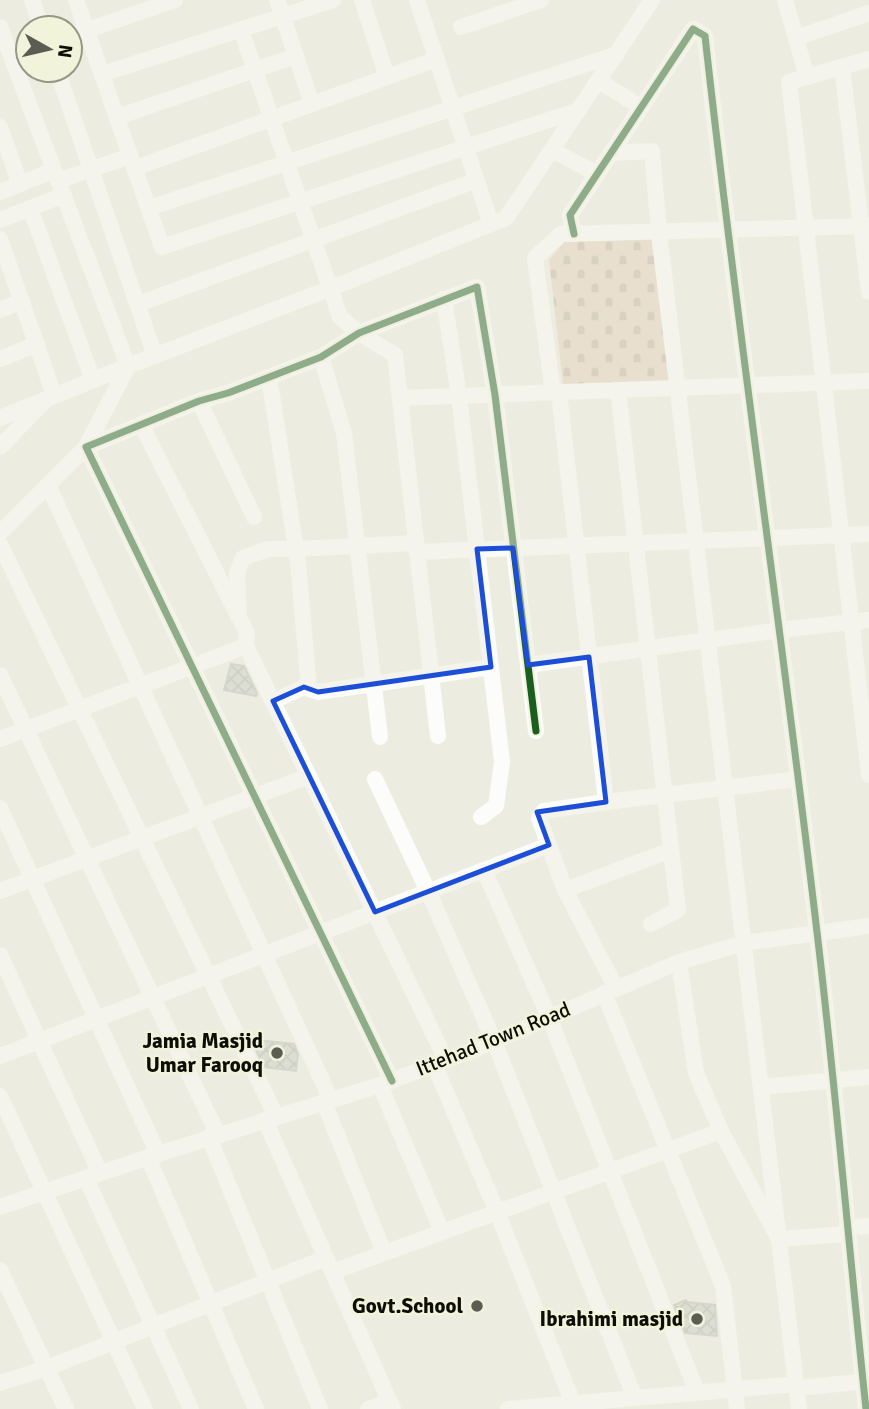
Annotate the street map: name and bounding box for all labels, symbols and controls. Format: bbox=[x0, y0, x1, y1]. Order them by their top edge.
north arrow bbox=[14, 14, 84, 84]
text: N bbox=[52, 43, 78, 59]
street label: Ittehad Town Road bbox=[412, 996, 574, 1082]
place label: Jamia Masjid Umar Farooq bbox=[143, 1028, 263, 1078]
marker: Jamia Masjid Umar Farooq bbox=[269, 1045, 285, 1061]
place label: Govt.School bbox=[352, 1293, 463, 1319]
marker: Govt.School bbox=[469, 1298, 485, 1314]
place label: Ibrahimi masjid bbox=[540, 1306, 683, 1332]
marker: Ibrahimi masjid bbox=[689, 1311, 705, 1327]

